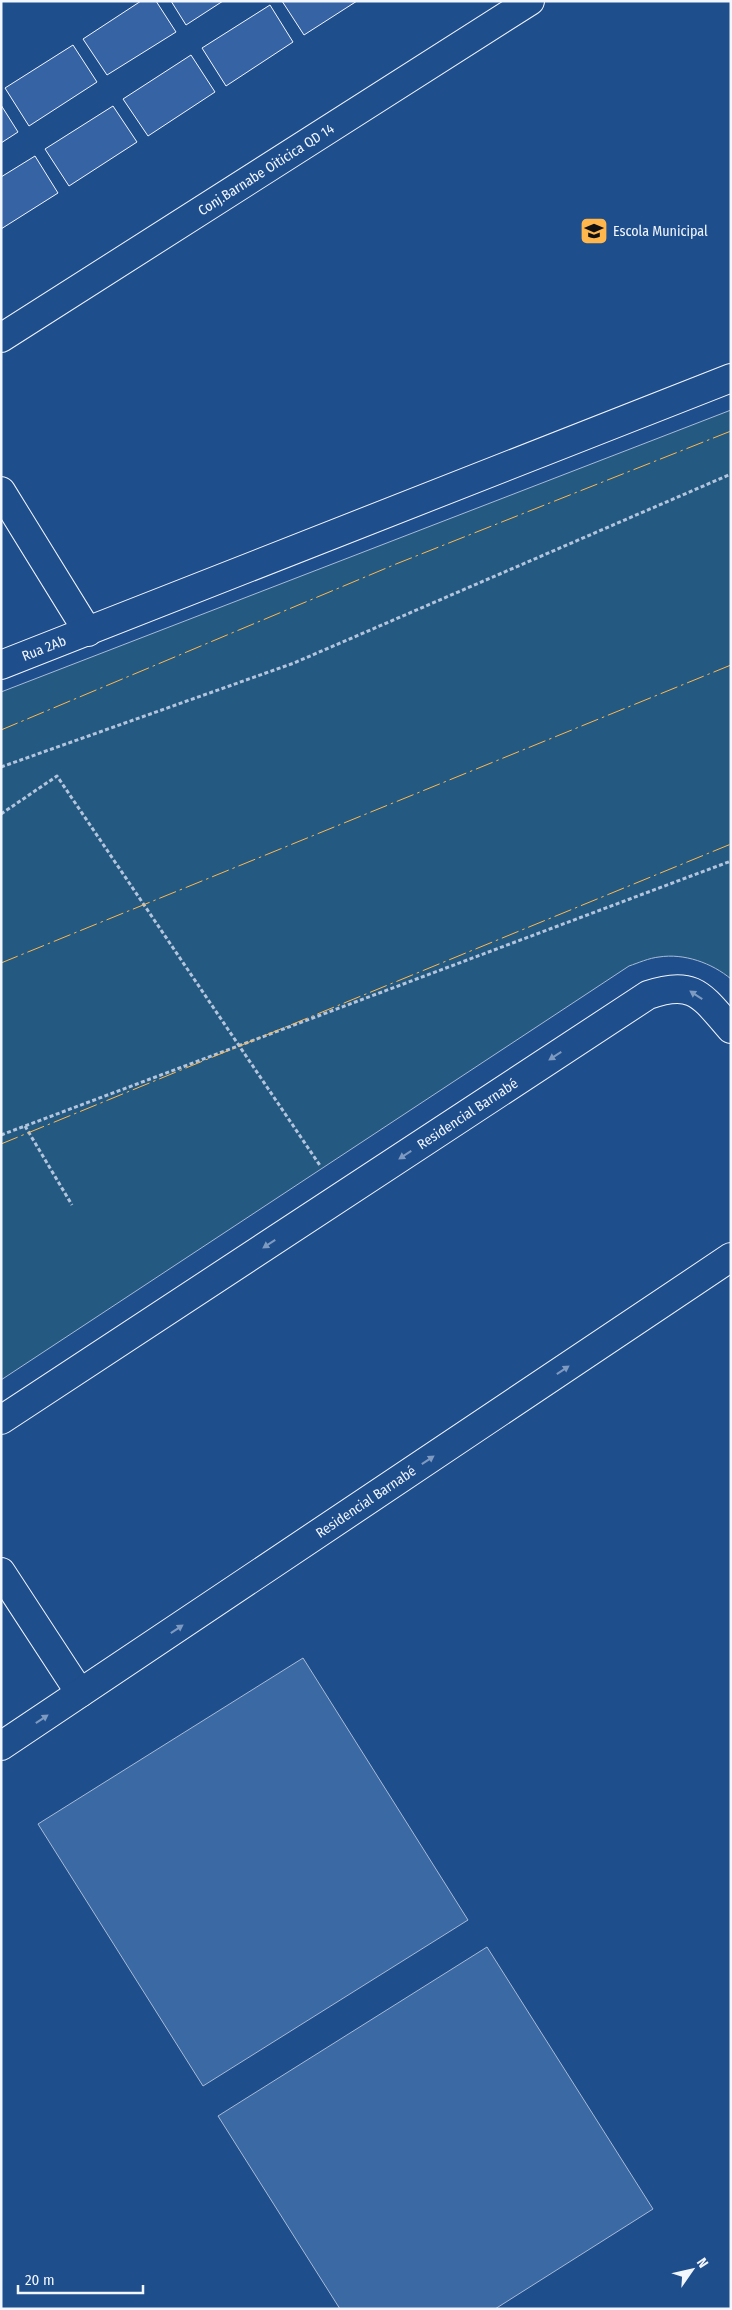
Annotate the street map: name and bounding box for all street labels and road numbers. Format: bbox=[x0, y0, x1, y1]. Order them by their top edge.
street label: Conj.Barnabe Oiticica QD 14 bbox=[195, 120, 337, 219]
street label: Rua 2Ab bbox=[19, 632, 68, 665]
street label: Residencial Barnabé bbox=[414, 1074, 521, 1153]
street label: Residencial Barnabé bbox=[312, 1462, 419, 1541]

